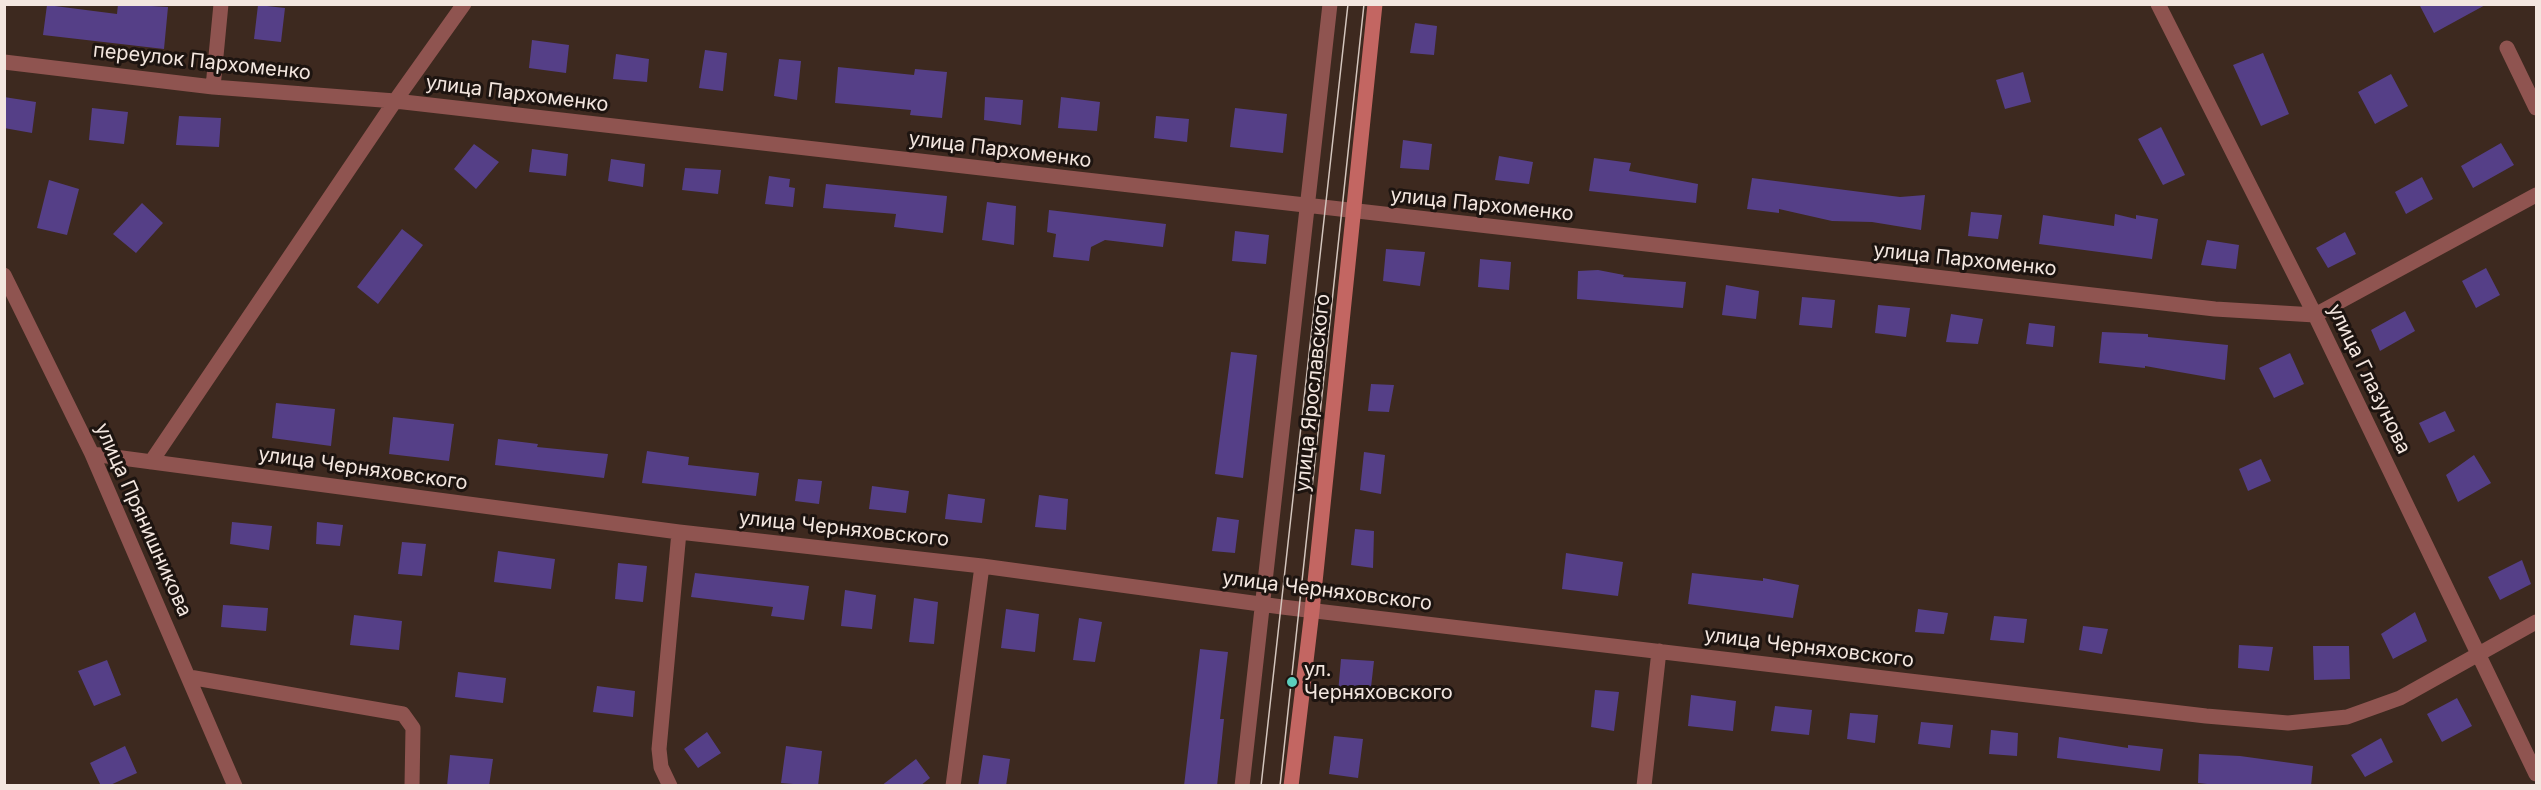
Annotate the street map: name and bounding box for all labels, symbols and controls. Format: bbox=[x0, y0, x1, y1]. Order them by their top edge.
street label: переулок Пархоменко bbox=[92, 39, 312, 85]
street label: улица Пархоменко bbox=[424, 71, 610, 117]
street label: улица Пархоменко bbox=[907, 127, 1093, 173]
street label: улица Пархоменко bbox=[1389, 183, 1575, 227]
street label: улица Пархоменко bbox=[1872, 238, 2058, 282]
street label: улица Ярославского bbox=[1291, 293, 1335, 493]
street label: улица Глазунова bbox=[2322, 300, 2416, 458]
street label: улица Прянишникова bbox=[89, 420, 197, 620]
street label: улица Черняховского bbox=[257, 442, 469, 496]
street label: улица Черняховского bbox=[738, 506, 950, 552]
street label: улица Черняховского bbox=[1221, 566, 1433, 616]
street label: улица Черняховского bbox=[1703, 623, 1915, 673]
place label: ул. Черняховского bbox=[1304, 658, 1453, 705]
marker: ул. Черняховского bbox=[1285, 675, 1299, 689]

